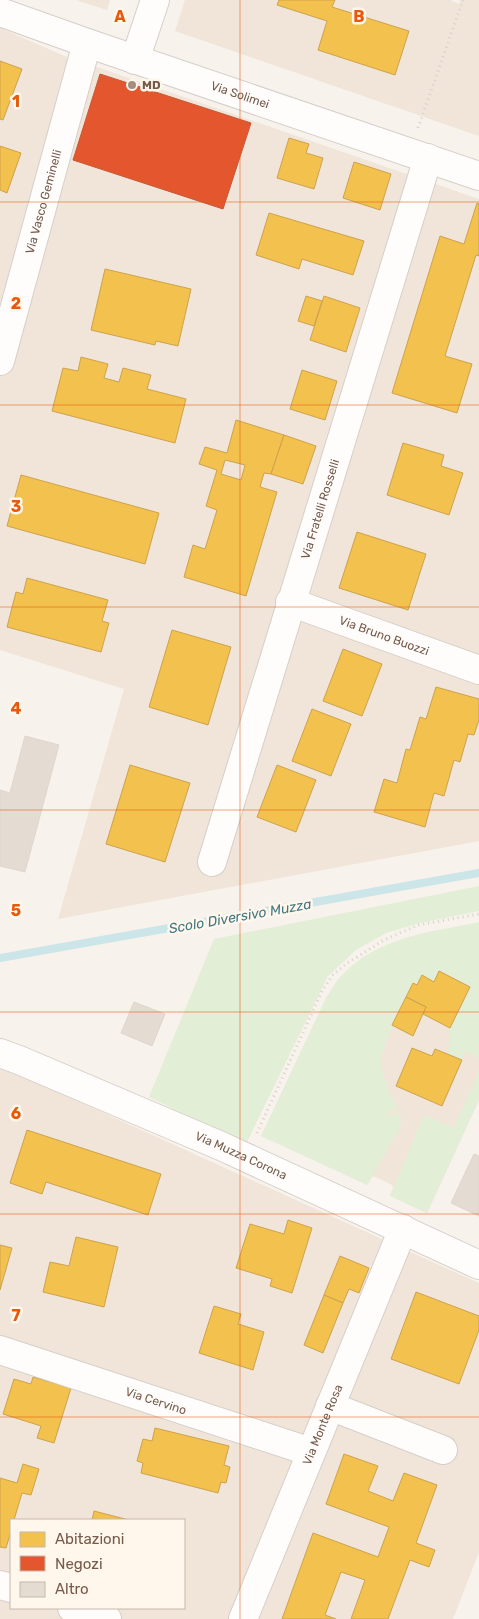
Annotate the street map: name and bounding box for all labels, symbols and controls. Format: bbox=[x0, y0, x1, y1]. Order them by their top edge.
text: A bbox=[114, 7, 126, 26]
text: B bbox=[353, 7, 365, 26]
place label: MD bbox=[142, 78, 161, 92]
marker: MD bbox=[126, 79, 138, 91]
street label: Via Solimei bbox=[209, 79, 271, 111]
text: 1 bbox=[12, 92, 20, 111]
street label: Via Vasco Geminelli bbox=[23, 148, 65, 256]
text: 2 bbox=[11, 294, 21, 313]
street label: Via Fratelli Rosselli bbox=[298, 457, 342, 561]
text: 3 bbox=[11, 497, 21, 516]
street label: Via Bruno Buozzi bbox=[337, 613, 431, 658]
text: 4 bbox=[11, 699, 22, 718]
water label: Scolo Diversivo Muzza bbox=[167, 896, 313, 937]
text: 5 bbox=[11, 901, 21, 920]
text: 6 bbox=[11, 1104, 21, 1123]
street label: Via Muzza Corona bbox=[193, 1129, 289, 1182]
text: 7 bbox=[11, 1306, 21, 1325]
street label: Via Monte Rosa bbox=[300, 1382, 345, 1467]
street label: Via Cervino bbox=[124, 1385, 188, 1418]
legend bbox=[10, 1519, 185, 1609]
text: Abitazioni bbox=[55, 1530, 124, 1548]
text: Negozi bbox=[55, 1555, 103, 1573]
text: Altro bbox=[55, 1580, 89, 1598]

